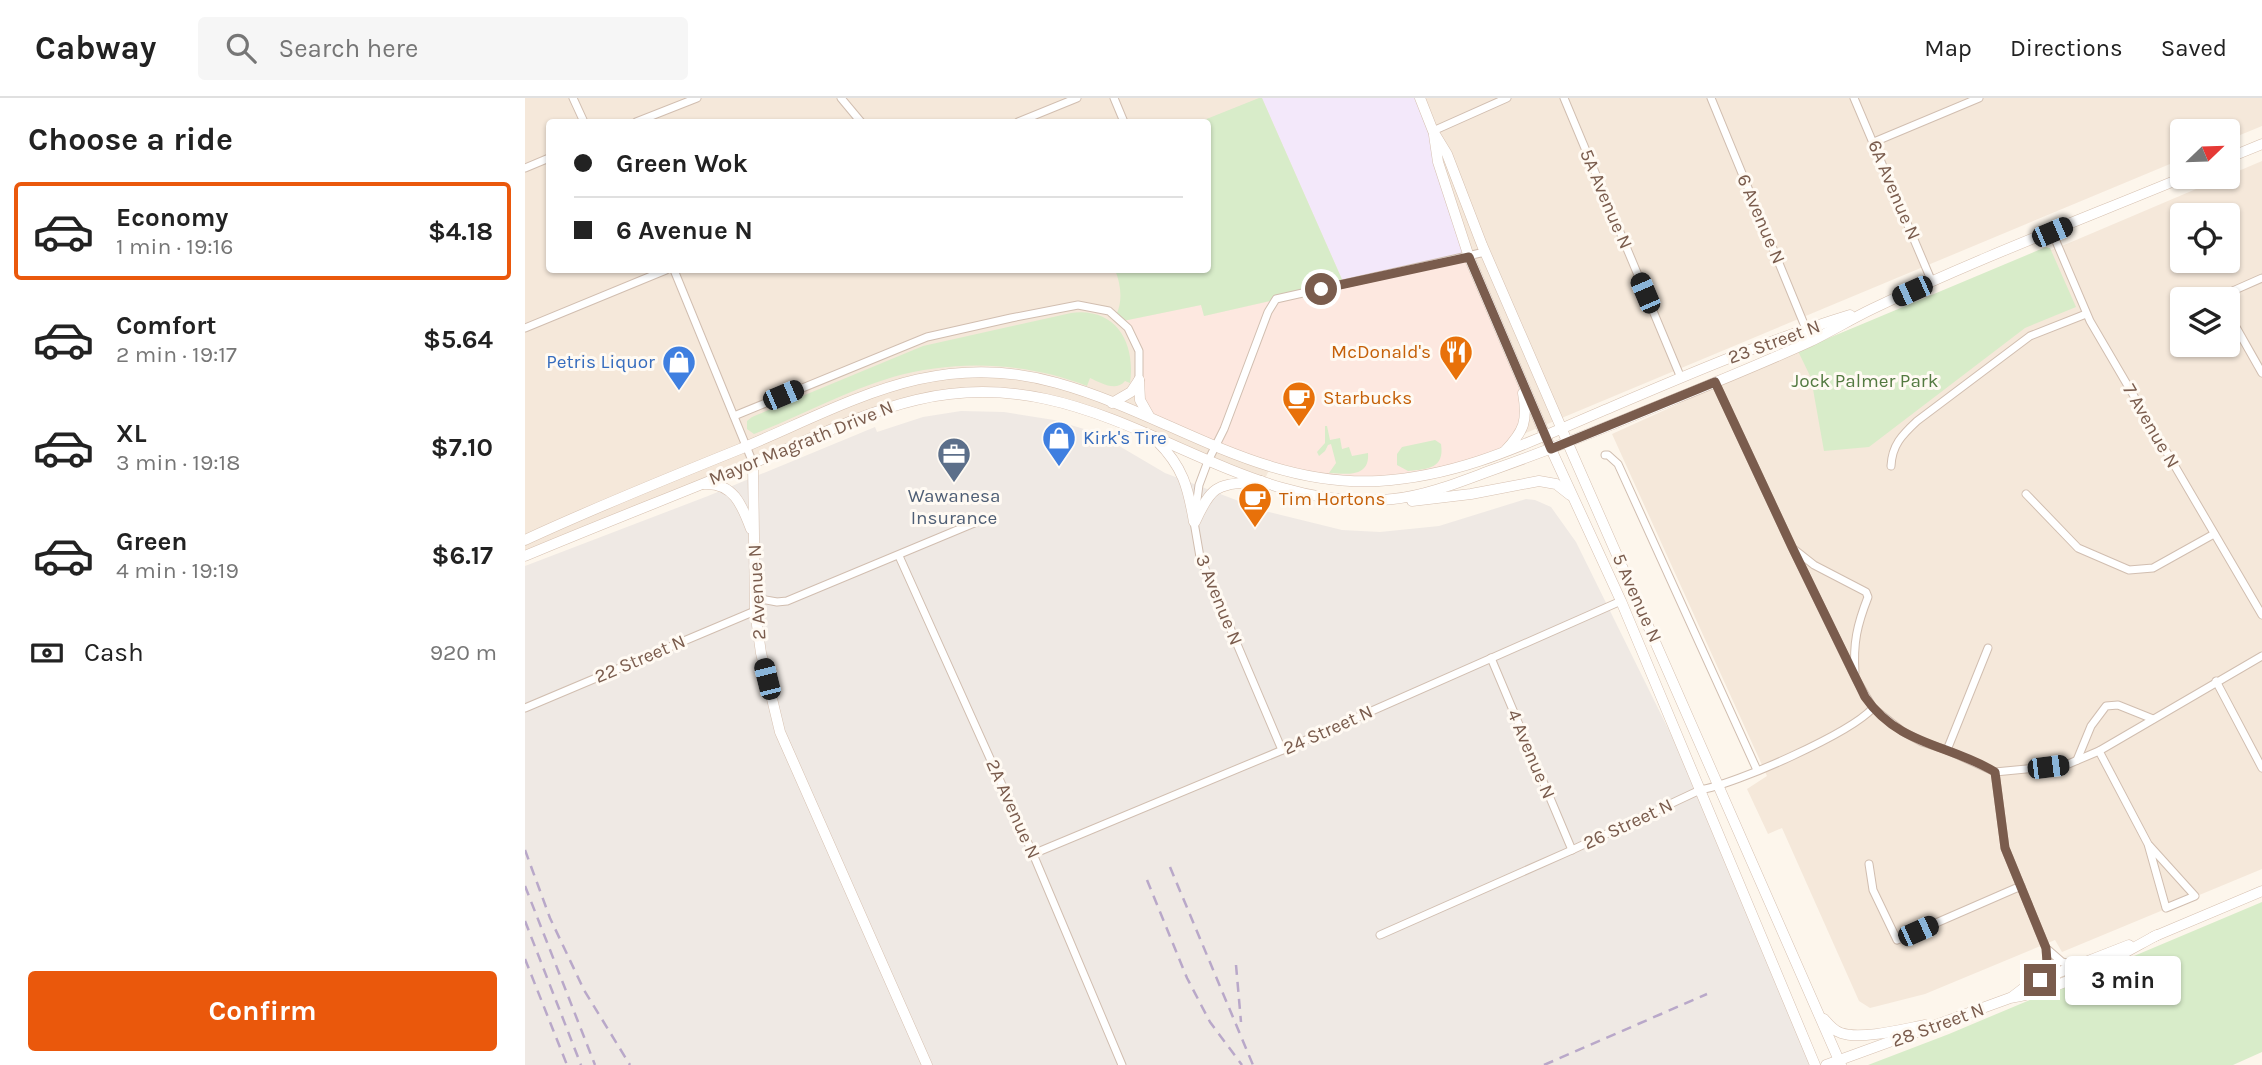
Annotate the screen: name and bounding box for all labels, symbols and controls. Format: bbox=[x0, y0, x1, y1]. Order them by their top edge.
search box bbox=[198, 17, 688, 80]
text: Cabway bbox=[35, 29, 156, 67]
icon: search bbox=[222, 29, 260, 67]
text: Search here bbox=[278, 33, 418, 64]
text: Map bbox=[1924, 34, 1972, 62]
text: Directions bbox=[2010, 34, 2123, 62]
text: Saved bbox=[2161, 34, 2227, 62]
north arrow bbox=[2170, 119, 2240, 189]
map controls bbox=[2170, 119, 2240, 357]
text: Choose a ride bbox=[28, 121, 233, 158]
street label: 6A Avenue N bbox=[1863, 137, 1925, 243]
street label: 5A Avenue N bbox=[1575, 146, 1637, 252]
text: Green Wok bbox=[616, 148, 748, 179]
street label: 6 Avenue N bbox=[1732, 171, 1790, 267]
icon: car bbox=[32, 200, 95, 263]
text: Economy bbox=[116, 202, 228, 233]
button: locate bbox=[2170, 203, 2240, 273]
car bbox=[2029, 214, 2076, 250]
text: 6 Avenue N bbox=[616, 215, 753, 246]
text: $4.18 bbox=[428, 216, 493, 247]
text: 1 min · 19:16 bbox=[116, 233, 233, 260]
car bbox=[1628, 270, 1663, 316]
route start bbox=[1305, 273, 1337, 305]
car bbox=[1889, 273, 1936, 309]
button: layers bbox=[2170, 287, 2240, 357]
icon: car bbox=[32, 308, 95, 371]
text: Comfort bbox=[116, 310, 217, 341]
street label: 23 Street N bbox=[1725, 315, 1823, 369]
text: $5.64 bbox=[423, 324, 493, 355]
restaurant icon: McDonald's bbox=[1437, 333, 1475, 382]
text: 2 min · 19:17 bbox=[116, 341, 237, 368]
place label: McDonald's bbox=[1331, 341, 1431, 363]
shop icon: Petris Liquor bbox=[660, 343, 698, 392]
place label: Petris Liquor bbox=[546, 351, 655, 373]
park label: Jock Palmer Park bbox=[1792, 370, 1939, 392]
car bbox=[760, 377, 807, 413]
cafe icon: Starbucks bbox=[1280, 379, 1318, 428]
street label: 7 Avenue N bbox=[2118, 380, 2184, 472]
place label: Starbucks bbox=[1323, 387, 1412, 409]
street label: Mayor Magrath Drive N bbox=[706, 396, 896, 490]
icon: car bbox=[32, 416, 95, 479]
text: XL bbox=[116, 418, 147, 449]
shop icon: Kirk's Tire bbox=[1040, 419, 1078, 468]
place label: Kirk's Tire bbox=[1083, 427, 1167, 449]
text: $7.10 bbox=[431, 432, 493, 463]
office icon: Wawanesa Insurance bbox=[935, 435, 973, 484]
text: 3 min · 19:18 bbox=[116, 449, 240, 476]
cafe icon: Tim Hortons bbox=[1236, 480, 1274, 529]
place label: Wawanesa Insurance bbox=[908, 485, 1000, 529]
place label: Tim Hortons bbox=[1279, 488, 1385, 510]
icon: car bbox=[32, 524, 95, 587]
text: Green bbox=[116, 526, 188, 557]
text: $6.17 bbox=[432, 540, 493, 571]
street label: 2 Avenue N bbox=[744, 544, 770, 640]
street label: 5 Avenue N bbox=[1608, 550, 1666, 646]
street label: 3 Avenue N bbox=[1191, 551, 1247, 649]
text: 4 min · 19:19 bbox=[116, 557, 239, 584]
street label: 22 Street N bbox=[591, 630, 689, 688]
icon: cash bbox=[28, 634, 66, 672]
text: Cash bbox=[84, 637, 144, 668]
text: 920 m bbox=[430, 639, 497, 666]
car bbox=[752, 656, 783, 702]
street label: 24 Street N bbox=[1280, 700, 1376, 760]
street label: 4 Avenue N bbox=[1502, 706, 1560, 802]
car bbox=[2026, 754, 2071, 780]
street label: 2A Avenue N bbox=[981, 756, 1045, 862]
street label: 26 Street N bbox=[1580, 794, 1676, 854]
car bbox=[1895, 913, 1942, 949]
callout: 3 min bbox=[2065, 956, 2180, 1004]
route end bbox=[2024, 964, 2056, 996]
text: 3 min bbox=[2091, 967, 2155, 994]
button: Confirm bbox=[28, 971, 497, 1051]
street label: 28 Street N bbox=[1889, 998, 1987, 1052]

